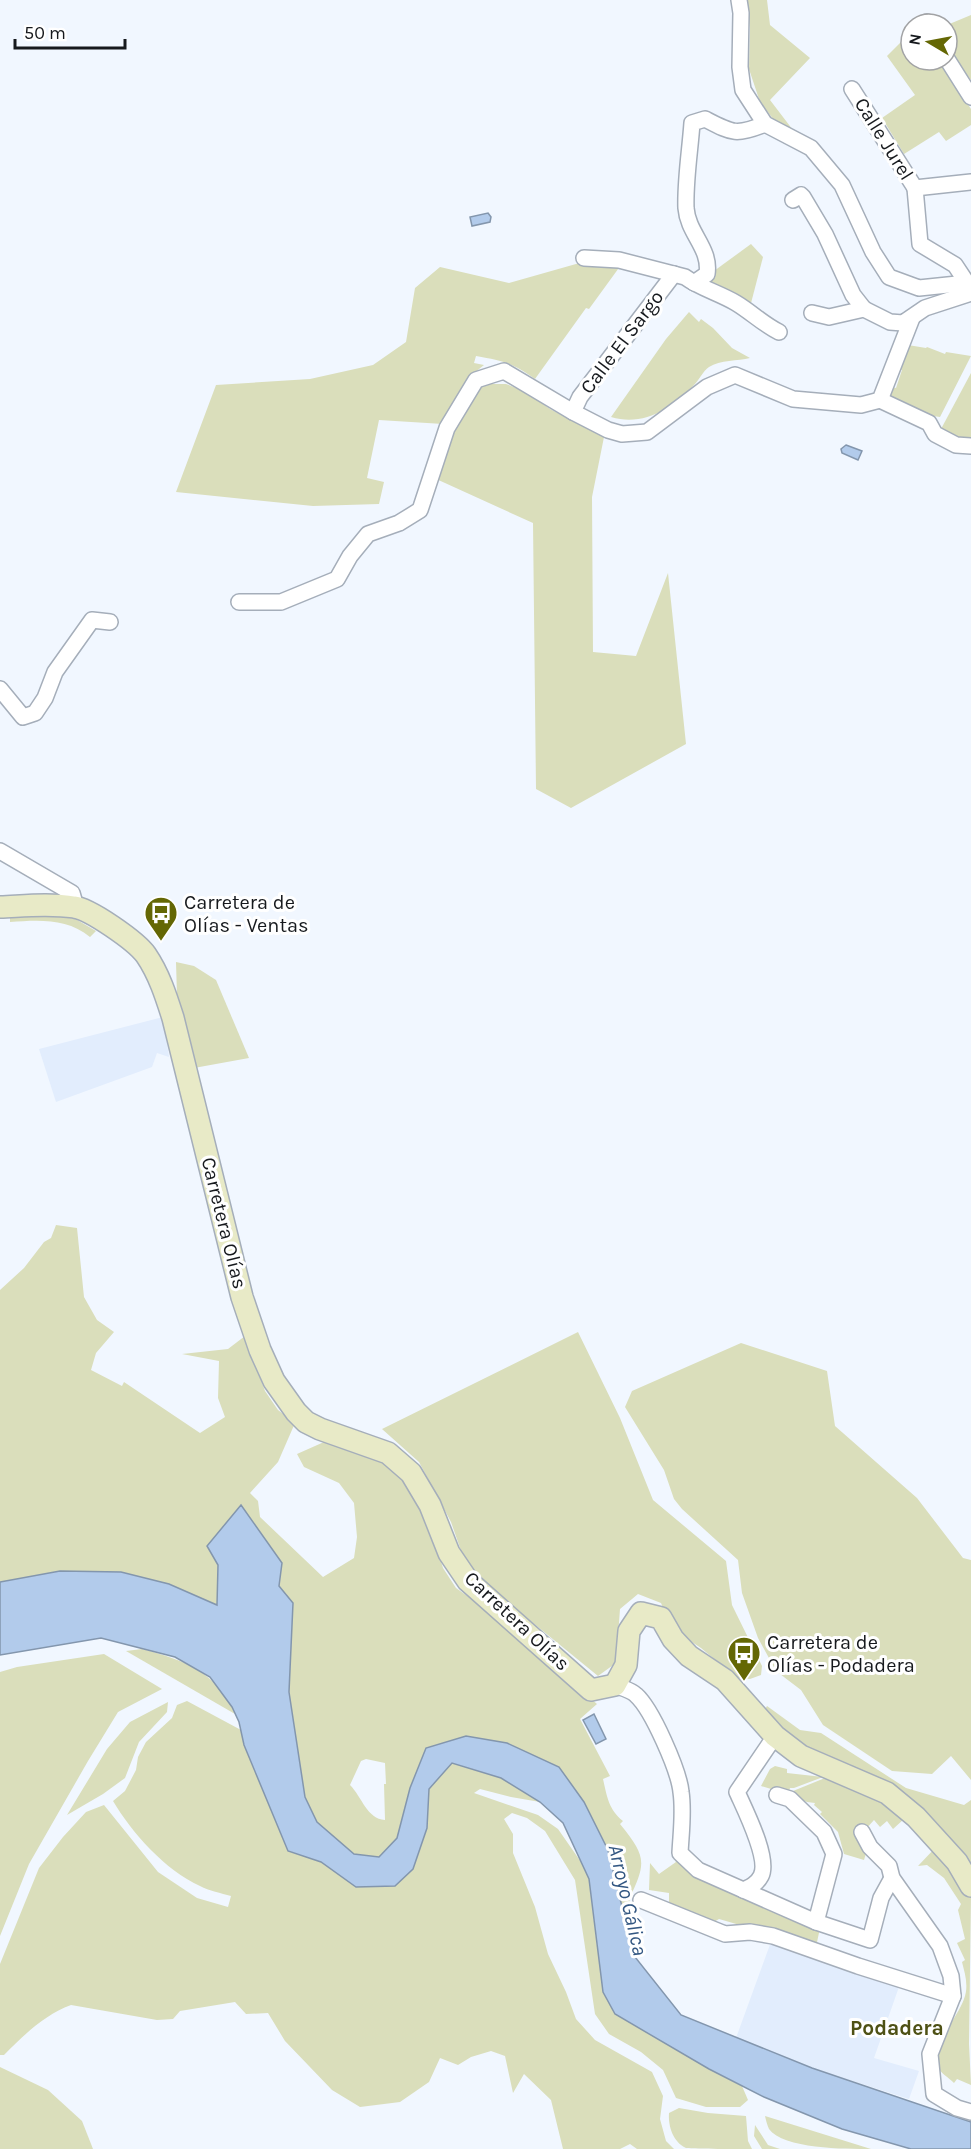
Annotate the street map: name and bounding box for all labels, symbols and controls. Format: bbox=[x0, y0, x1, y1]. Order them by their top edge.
scale bar bbox=[15, 12, 124, 50]
north arrow bbox=[899, 12, 959, 72]
text: 50 m bbox=[24, 22, 66, 44]
text: N bbox=[904, 32, 925, 47]
street label: Calle Jurel bbox=[850, 94, 918, 184]
street label: Calle El Sargo bbox=[576, 286, 668, 398]
place label: Carretera de Olías - Ventas bbox=[184, 891, 308, 937]
bus stop icon: Carretera de Olías - Ventas bbox=[143, 895, 179, 942]
street label: Carretera Olías bbox=[197, 1155, 251, 1291]
street label: Carretera Olías bbox=[460, 1567, 574, 1675]
place label: Carretera de Olías - Podadera bbox=[767, 1631, 915, 1677]
bus stop icon: Carretera de Olías - Podadera bbox=[726, 1635, 762, 1682]
water label: Arroyo Gálica bbox=[604, 1842, 652, 1958]
district label: Podadera bbox=[850, 2016, 944, 2040]

